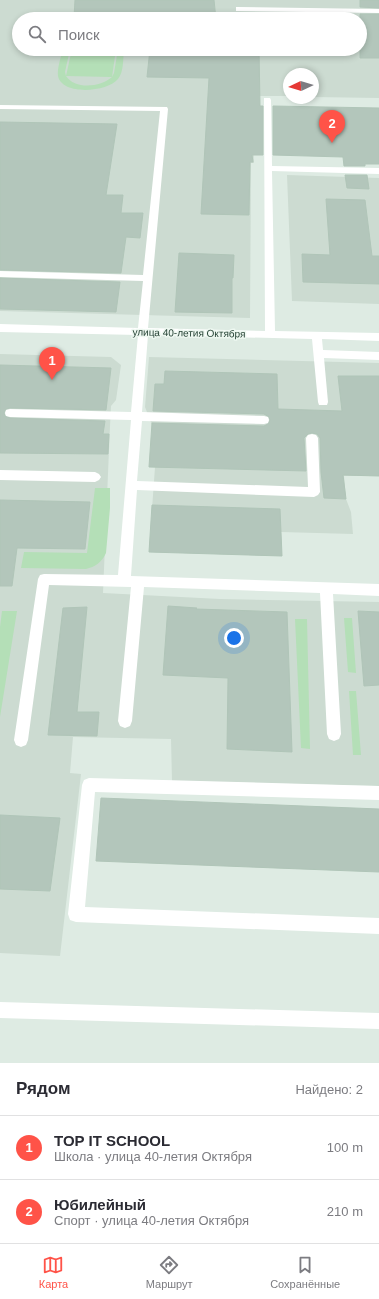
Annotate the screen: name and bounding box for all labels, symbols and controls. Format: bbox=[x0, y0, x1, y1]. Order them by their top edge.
search box bbox=[12, 12, 367, 56]
icon: search bbox=[26, 23, 48, 45]
text: Поиск bbox=[58, 26, 100, 43]
north arrow bbox=[283, 68, 319, 104]
pin: 2 bbox=[319, 110, 345, 143]
street label: улица 40-летия Октября bbox=[132, 327, 246, 339]
pin: 1 bbox=[39, 347, 65, 380]
your location bbox=[224, 628, 244, 648]
text: Рядом bbox=[16, 1079, 71, 1098]
text: Найдено: 2 bbox=[295, 1082, 363, 1097]
text: TOP IT SCHOOL bbox=[54, 1132, 170, 1149]
text: 1 bbox=[25, 1140, 33, 1155]
text: 100 m bbox=[327, 1140, 363, 1155]
text: Школа · улица 40-летия Октября bbox=[54, 1149, 252, 1164]
text: Юбилейный bbox=[54, 1196, 146, 1213]
text: 2 bbox=[25, 1204, 33, 1219]
text: 210 m bbox=[327, 1204, 363, 1219]
text: Спорт · улица 40-летия Октября bbox=[54, 1213, 249, 1228]
tab: Карта bbox=[39, 1254, 68, 1290]
tab: Маршрут bbox=[146, 1254, 193, 1290]
tab: Сохранённые bbox=[270, 1254, 340, 1290]

